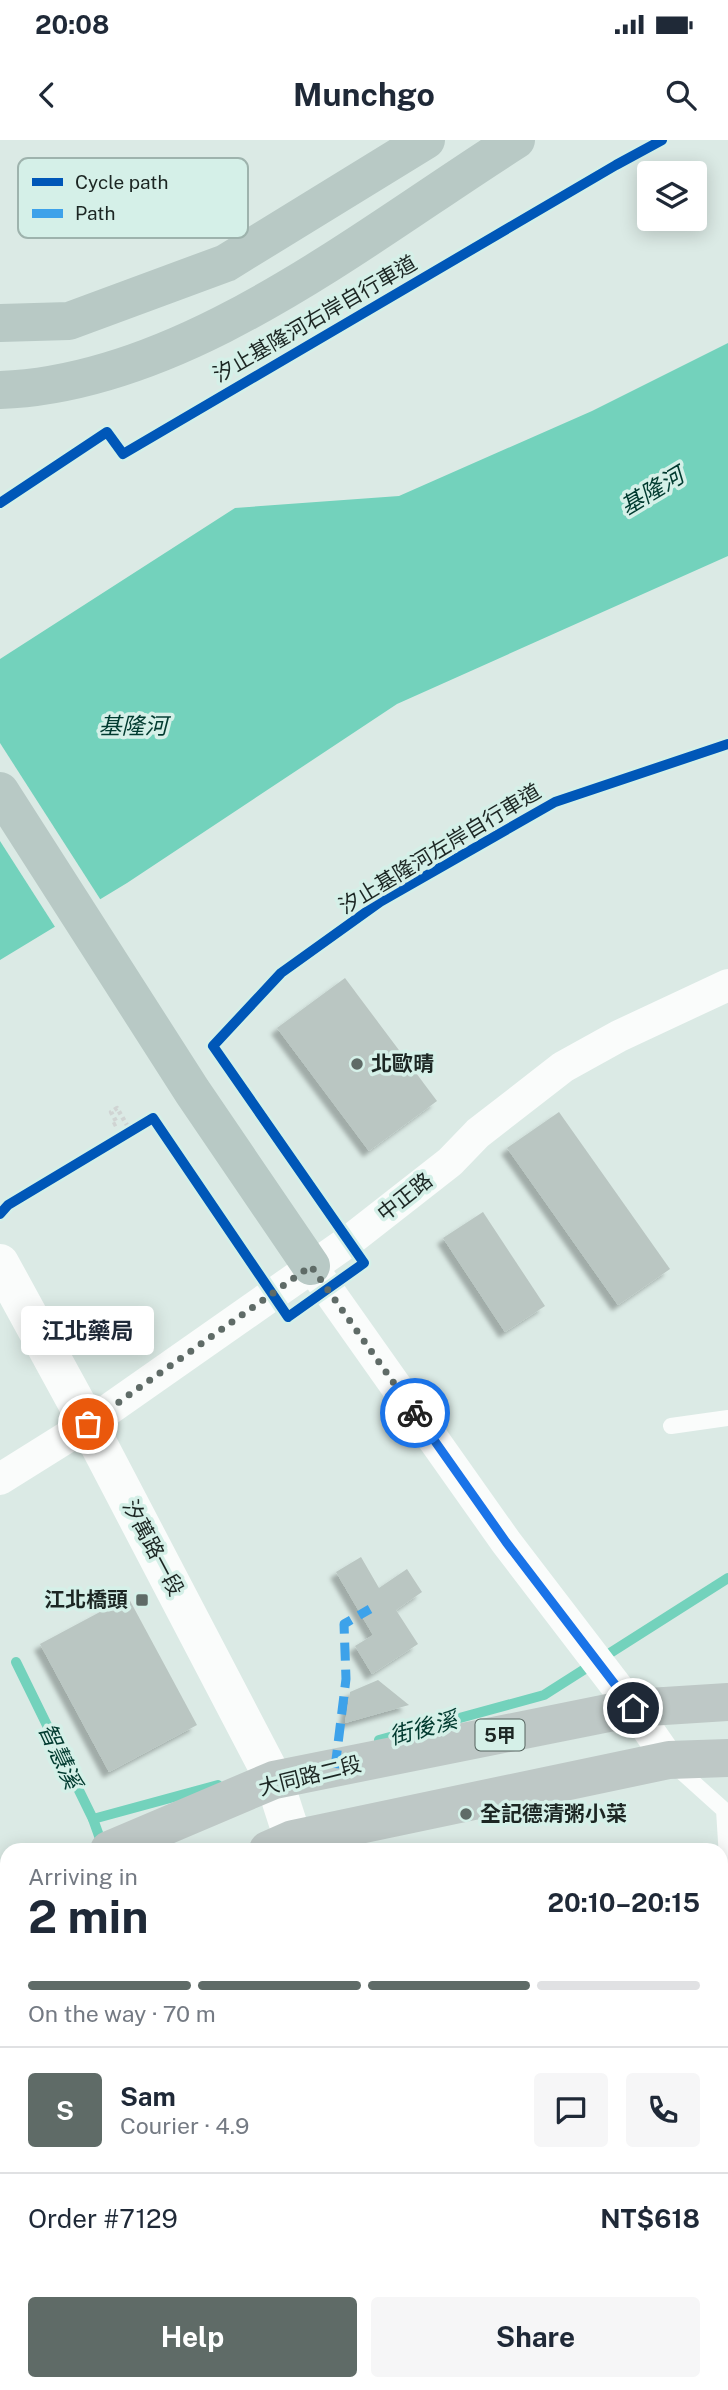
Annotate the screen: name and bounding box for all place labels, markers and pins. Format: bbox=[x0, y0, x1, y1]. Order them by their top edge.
place label: 北歐晴 bbox=[371, 1051, 434, 1076]
marker: 北歐晴 bbox=[349, 1056, 365, 1072]
callout: 江北藥局 bbox=[22, 1305, 154, 1354]
pin bbox=[58, 1394, 118, 1454]
place label: 江北橋頭 bbox=[44, 1587, 128, 1612]
marker: 江北橋頭 bbox=[134, 1592, 150, 1608]
pin bbox=[603, 1678, 663, 1738]
place label: 全記德清粥小菜 bbox=[480, 1801, 627, 1826]
marker: 全記德清粥小菜 bbox=[458, 1806, 474, 1822]

